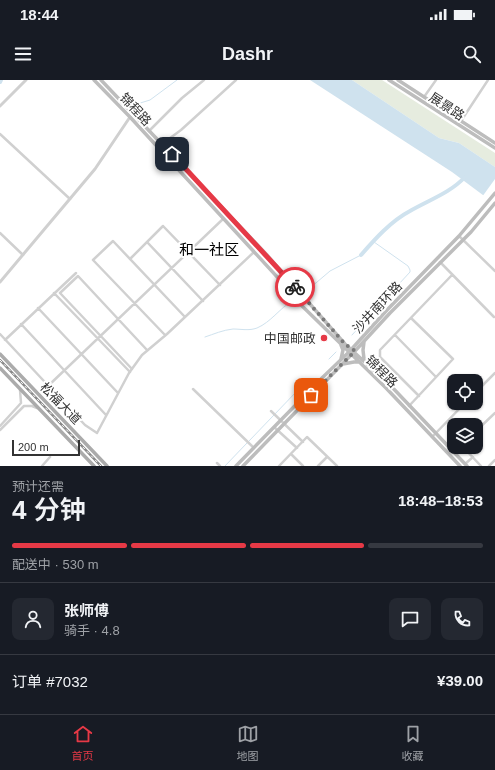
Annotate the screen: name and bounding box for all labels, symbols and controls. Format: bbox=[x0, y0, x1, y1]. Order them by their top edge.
text: 18:44 bbox=[20, 6, 58, 23]
icon: menu bbox=[12, 43, 34, 65]
icon: search bbox=[461, 43, 483, 65]
text: Dashr bbox=[222, 44, 273, 64]
street label: 锦程路 bbox=[117, 90, 154, 129]
street label: 展景路 bbox=[426, 90, 467, 123]
pin bbox=[155, 137, 189, 171]
icon: home bbox=[161, 143, 183, 165]
district label: 和一社区 bbox=[179, 241, 239, 258]
courier bbox=[275, 267, 315, 307]
icon: bike bbox=[284, 276, 306, 298]
street label: 沙井南环路 bbox=[350, 278, 405, 336]
place label: 中国邮政 bbox=[264, 331, 316, 346]
marker: 中国邮政 bbox=[319, 333, 329, 343]
street label: 锦程路 bbox=[363, 352, 401, 390]
map controls bbox=[447, 374, 483, 454]
button: locate bbox=[447, 374, 483, 410]
pin bbox=[294, 378, 328, 412]
street label: 松福大道 bbox=[37, 379, 84, 427]
icon: bag bbox=[300, 384, 322, 406]
button: layers bbox=[447, 418, 483, 454]
scale bar bbox=[12, 438, 80, 457]
text: 200 m bbox=[18, 441, 49, 453]
text: 预计还需 bbox=[12, 479, 64, 494]
text: 18:48–18:53 bbox=[398, 492, 483, 509]
text: 4 分钟 bbox=[12, 495, 86, 525]
text: 配送中 · 530 m bbox=[12, 557, 99, 572]
button: person bbox=[12, 598, 54, 640]
button: chat bbox=[389, 598, 431, 640]
button: phone bbox=[441, 598, 483, 640]
text: 张师傅 bbox=[64, 602, 109, 619]
text: 骑手 · 4.8 bbox=[64, 623, 120, 638]
text: ¥39.00 bbox=[437, 672, 483, 689]
text: 订单 #7032 bbox=[12, 673, 88, 690]
tab: 首页 bbox=[72, 723, 94, 763]
tab: 地图 bbox=[237, 723, 259, 763]
tab: 收藏 bbox=[402, 723, 424, 763]

